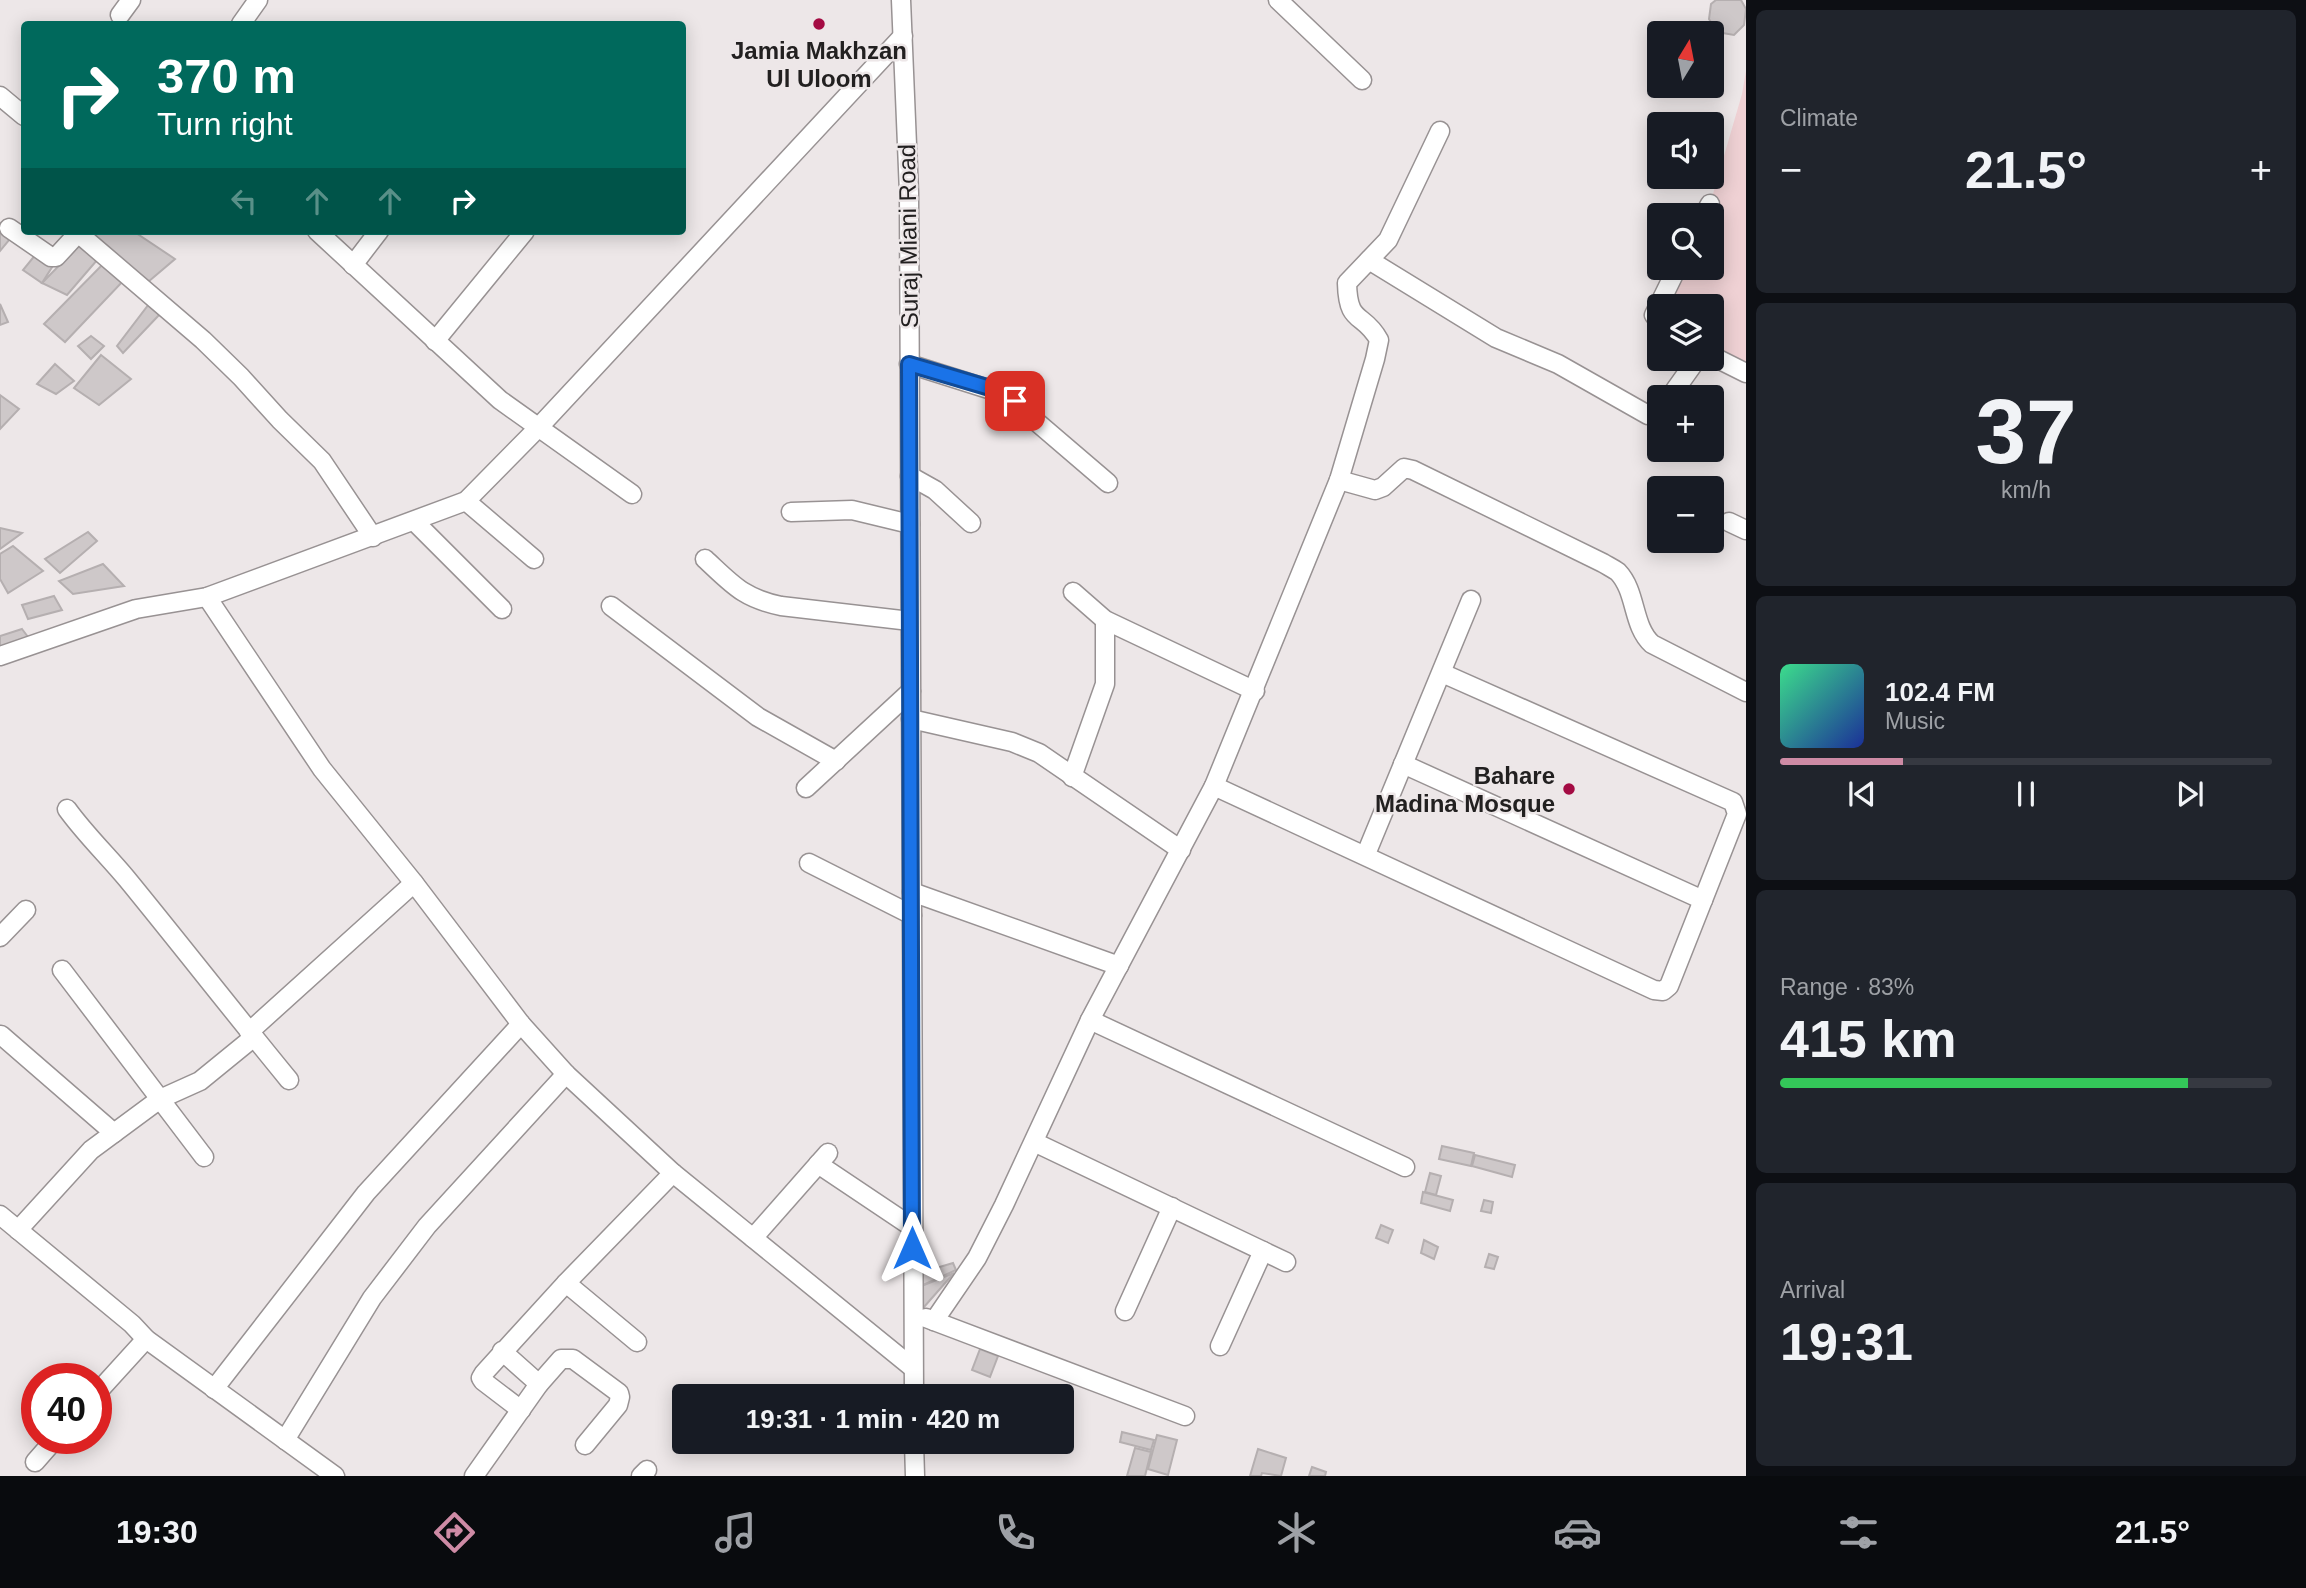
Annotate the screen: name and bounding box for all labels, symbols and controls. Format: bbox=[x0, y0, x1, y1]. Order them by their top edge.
marker: Jamia Makhzan Ul Uloom bbox=[811, 16, 827, 32]
north arrow bbox=[1647, 21, 1724, 98]
map controls bbox=[1647, 21, 1724, 553]
place label: Jamia Makhzan Ul Uloom bbox=[731, 37, 907, 92]
icon: right bbox=[42, 49, 133, 140]
text: 370 m bbox=[157, 49, 296, 103]
text: Climate bbox=[1780, 105, 1858, 131]
text: Turn right bbox=[157, 106, 293, 142]
button: sound bbox=[1647, 112, 1724, 189]
text: 21.5° bbox=[1965, 141, 2087, 199]
street label: Suraj Miani Road bbox=[893, 144, 923, 328]
text: − bbox=[1780, 149, 1802, 191]
text: + bbox=[2250, 149, 2272, 191]
icon: left bbox=[225, 182, 263, 220]
icon: ahead bbox=[298, 182, 336, 220]
icon: ahead bbox=[371, 182, 409, 220]
icon: right bbox=[444, 182, 482, 220]
button: search bbox=[1647, 203, 1724, 280]
button: layers bbox=[1647, 294, 1724, 371]
pin bbox=[985, 371, 1045, 431]
text: 37 bbox=[1975, 381, 2077, 482]
icon: arrive bbox=[996, 382, 1034, 420]
button: + bbox=[1647, 385, 1724, 462]
button: − bbox=[1647, 476, 1724, 553]
text: km/h bbox=[2001, 477, 2051, 503]
text: 102.4 FM bbox=[1885, 677, 1995, 707]
text: Music bbox=[1885, 708, 1945, 734]
place label: Bahare Madina Mosque bbox=[1375, 762, 1555, 817]
icon: previous bbox=[1843, 775, 1881, 813]
icon: pause bbox=[2007, 775, 2045, 813]
icon: next bbox=[2171, 775, 2209, 813]
marker: Bahare Madina Mosque bbox=[1561, 781, 1577, 797]
text: Range · 83% bbox=[1780, 974, 1914, 1000]
text: 415 km bbox=[1780, 1010, 1956, 1068]
position arrow bbox=[875, 1211, 949, 1285]
text: Arrival bbox=[1780, 1277, 1845, 1303]
text: 19:31 bbox=[1780, 1313, 1913, 1371]
speed limit sign: 40 bbox=[21, 1363, 112, 1454]
text: 19:31 · 1 min · 420 m bbox=[746, 1404, 1000, 1434]
icon: directions bbox=[430, 1508, 479, 1557]
icon: music bbox=[711, 1508, 760, 1557]
icon: phone bbox=[991, 1508, 1040, 1557]
icon: climate bbox=[1272, 1508, 1321, 1557]
icon: car bbox=[1553, 1508, 1602, 1557]
icon: filters bbox=[1834, 1508, 1883, 1557]
text: 19:30 bbox=[116, 1514, 198, 1550]
text: 21.5° bbox=[2115, 1514, 2190, 1550]

